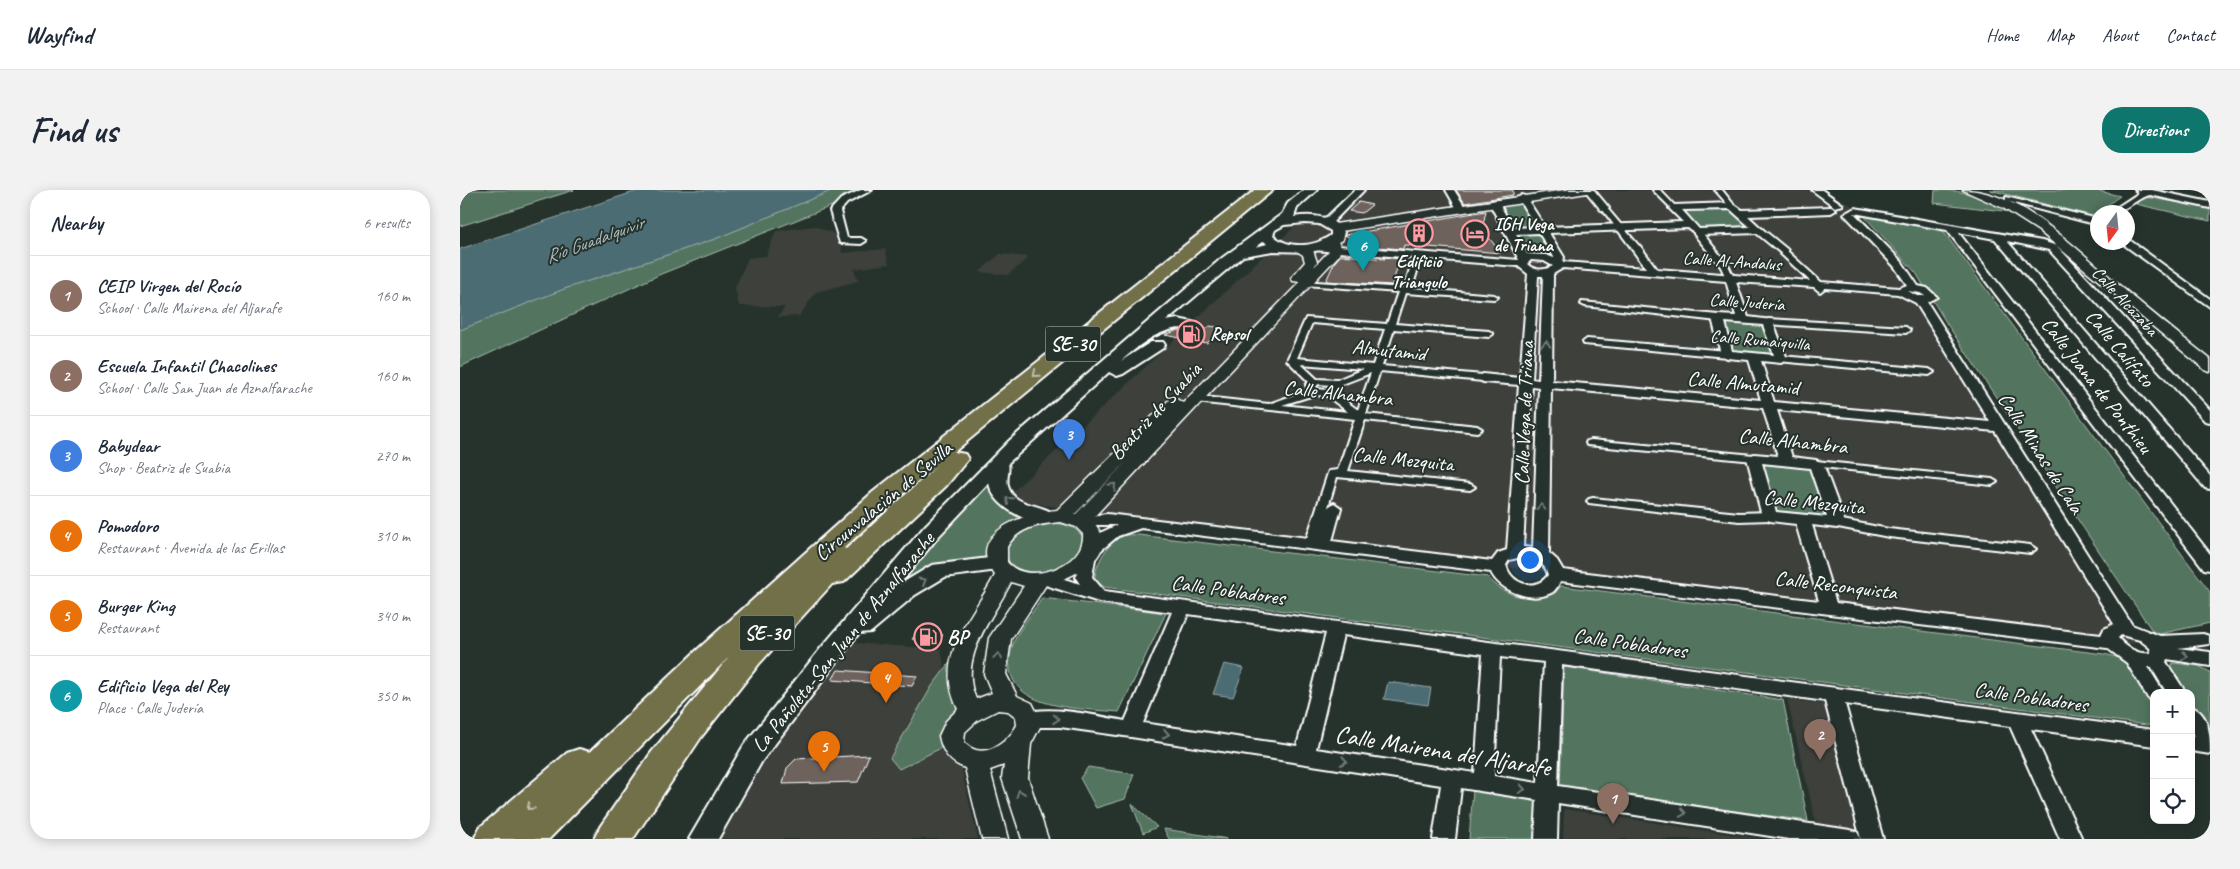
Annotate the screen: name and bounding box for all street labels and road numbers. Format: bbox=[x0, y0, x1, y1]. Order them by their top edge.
street label: Calle Al-Andalus bbox=[1682, 247, 1784, 276]
street label: Calle Alcazaba bbox=[2087, 262, 2164, 342]
street label: Calle Judería bbox=[1709, 288, 1787, 316]
street label: Calle Califato bbox=[2080, 304, 2161, 393]
street label: Calle Juana de Ponthieu bbox=[2036, 312, 2159, 459]
street label: Calle Rumaiquilla bbox=[1709, 325, 1812, 355]
road number: SE-30 bbox=[1046, 326, 1100, 362]
street label: Almutamid bbox=[1351, 333, 1431, 367]
street label: Calle Vega de Triana bbox=[1509, 339, 1540, 485]
street label: Beatriz de Suabia bbox=[1103, 355, 1208, 465]
street label: Calle Almutamid bbox=[1686, 365, 1804, 401]
street label: Calle Alhambra bbox=[1282, 374, 1395, 412]
street label: Calle Minas de Cala bbox=[1992, 387, 2091, 520]
street label: Calle Alhambra bbox=[1737, 422, 1850, 460]
street label: Circunvalación de Sevilla bbox=[809, 434, 959, 566]
street label: Calle Mezquita bbox=[1351, 441, 1457, 477]
street label: Calle Mezquita bbox=[1762, 484, 1868, 520]
street label: La Pañoleta-San Juan de Aznalfarache bbox=[746, 526, 941, 757]
street label: Calle Reconquista bbox=[1773, 565, 1900, 606]
street label: Calle Pobladores bbox=[1170, 569, 1288, 611]
road number: SE-30 bbox=[740, 616, 794, 650]
street label: Calle Pobladores bbox=[1572, 622, 1690, 664]
street label: Calle Pobladores bbox=[1973, 676, 2091, 718]
street label: Calle Mairena del Aljarafe bbox=[1333, 718, 1555, 784]

